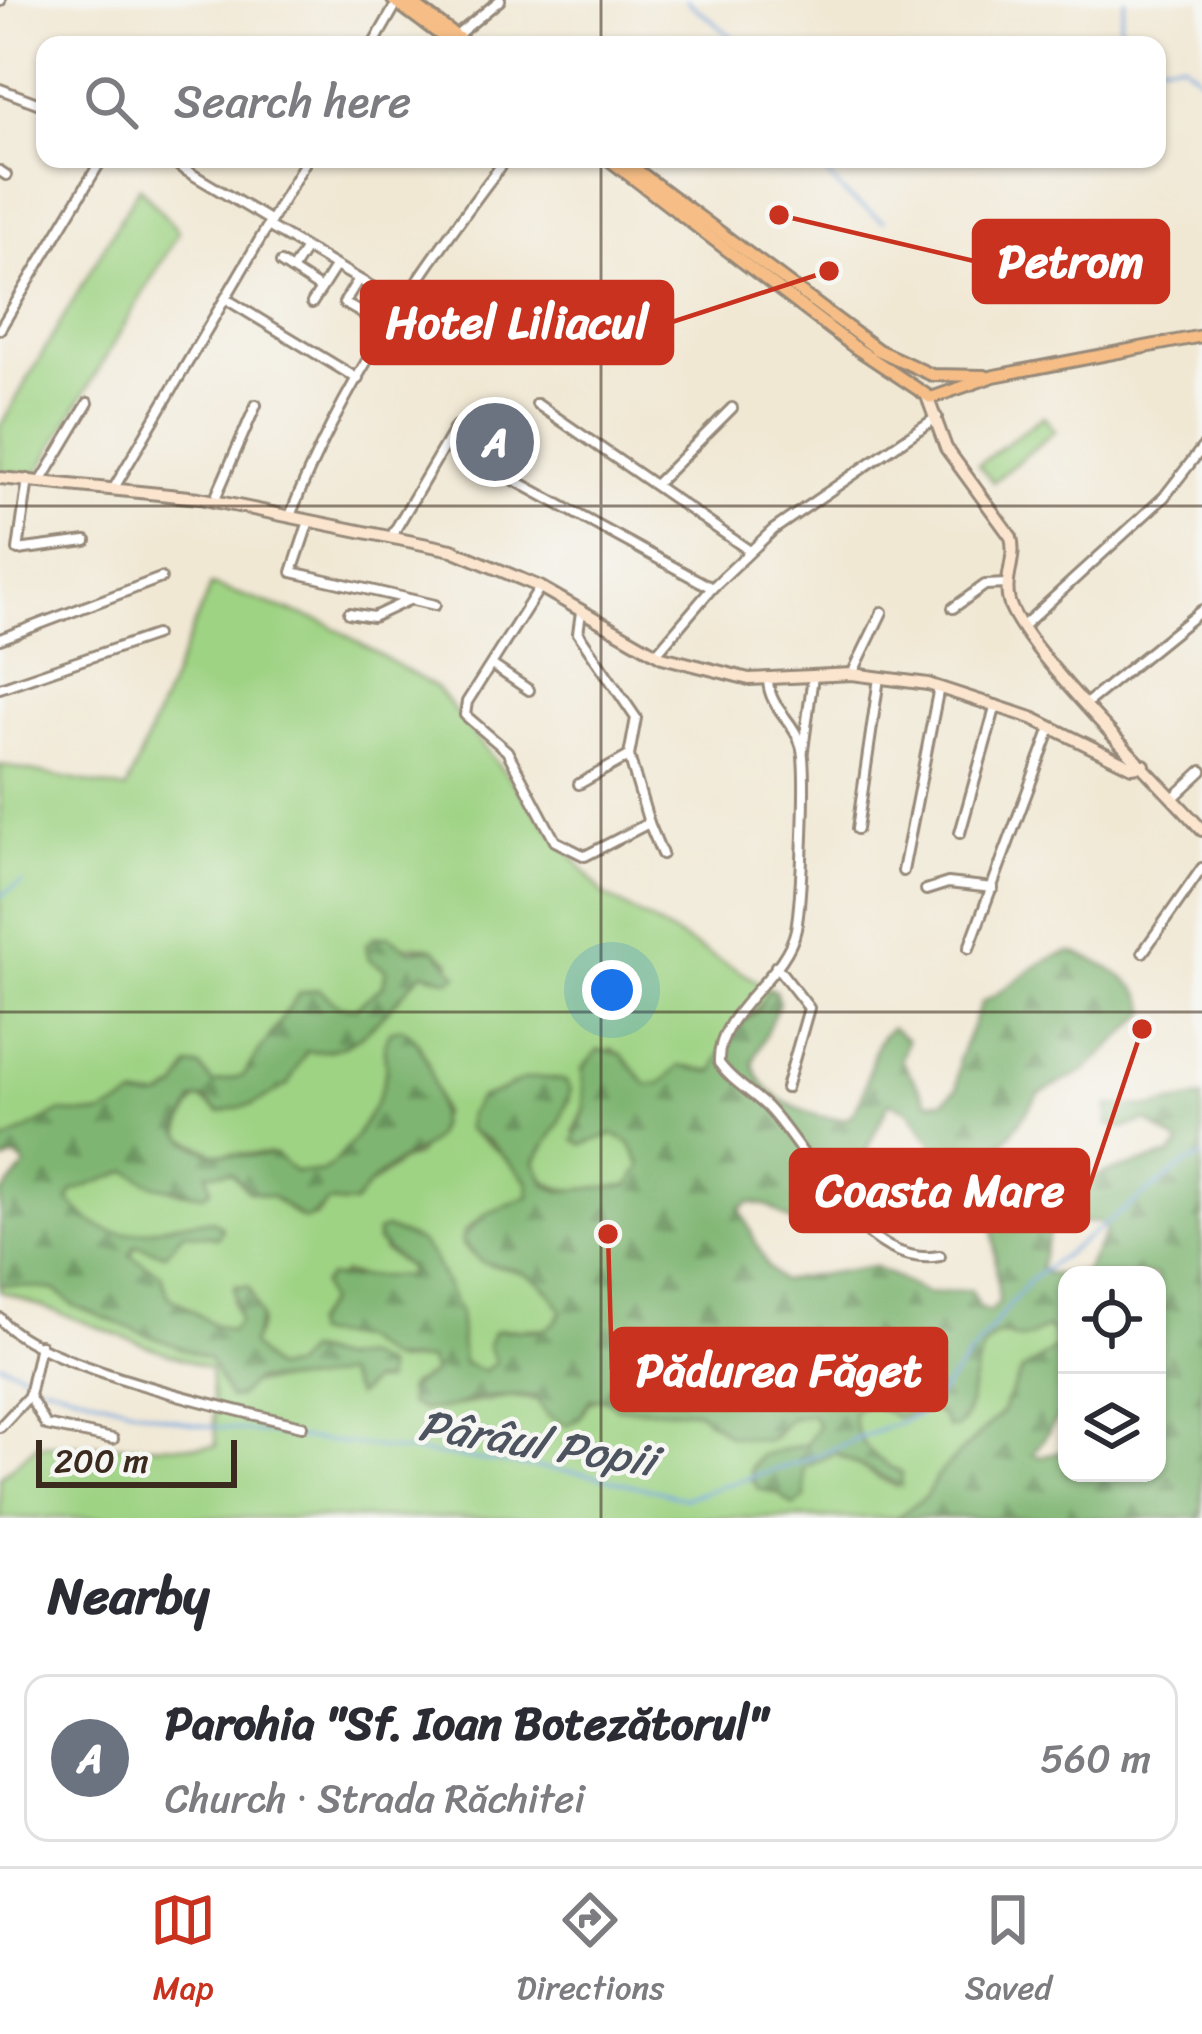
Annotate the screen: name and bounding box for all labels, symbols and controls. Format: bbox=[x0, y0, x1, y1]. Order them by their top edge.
search box bbox=[36, 36, 1166, 168]
text: Search here bbox=[174, 62, 411, 142]
icon: search bbox=[78, 69, 144, 135]
callout: Petrom bbox=[974, 221, 1168, 302]
text: Petrom bbox=[998, 222, 1144, 302]
callout: Hotel Liliacul bbox=[362, 282, 672, 363]
text: Hotel Liliacul bbox=[386, 283, 650, 363]
pin: A bbox=[456, 397, 534, 487]
your location bbox=[582, 960, 642, 1020]
callout: Coasta Mare bbox=[791, 1150, 1088, 1231]
text: Coasta Mare bbox=[814, 1151, 1065, 1231]
map controls bbox=[1058, 1266, 1166, 1482]
button: locate bbox=[1058, 1266, 1166, 1374]
callout: Pădurea Făget bbox=[612, 1329, 946, 1410]
text: Pădurea Făget bbox=[636, 1331, 922, 1411]
button: layers bbox=[1058, 1374, 1166, 1482]
water label: Pârâul Popii bbox=[413, 1385, 669, 1502]
text: 200 m bbox=[54, 1432, 149, 1490]
scale bar bbox=[36, 1434, 237, 1487]
text: Nearby bbox=[48, 1551, 209, 1641]
text: Parohia "Sf. Ioan Botezătorul" bbox=[165, 1684, 768, 1764]
text: A bbox=[77, 1724, 103, 1793]
text: 560 m bbox=[1040, 1724, 1151, 1793]
text: Church · Strada Răchitei bbox=[165, 1764, 585, 1833]
tab: Map bbox=[150, 1887, 216, 2017]
tab: Directions bbox=[517, 1887, 664, 2017]
tab: Saved bbox=[965, 1887, 1052, 2017]

